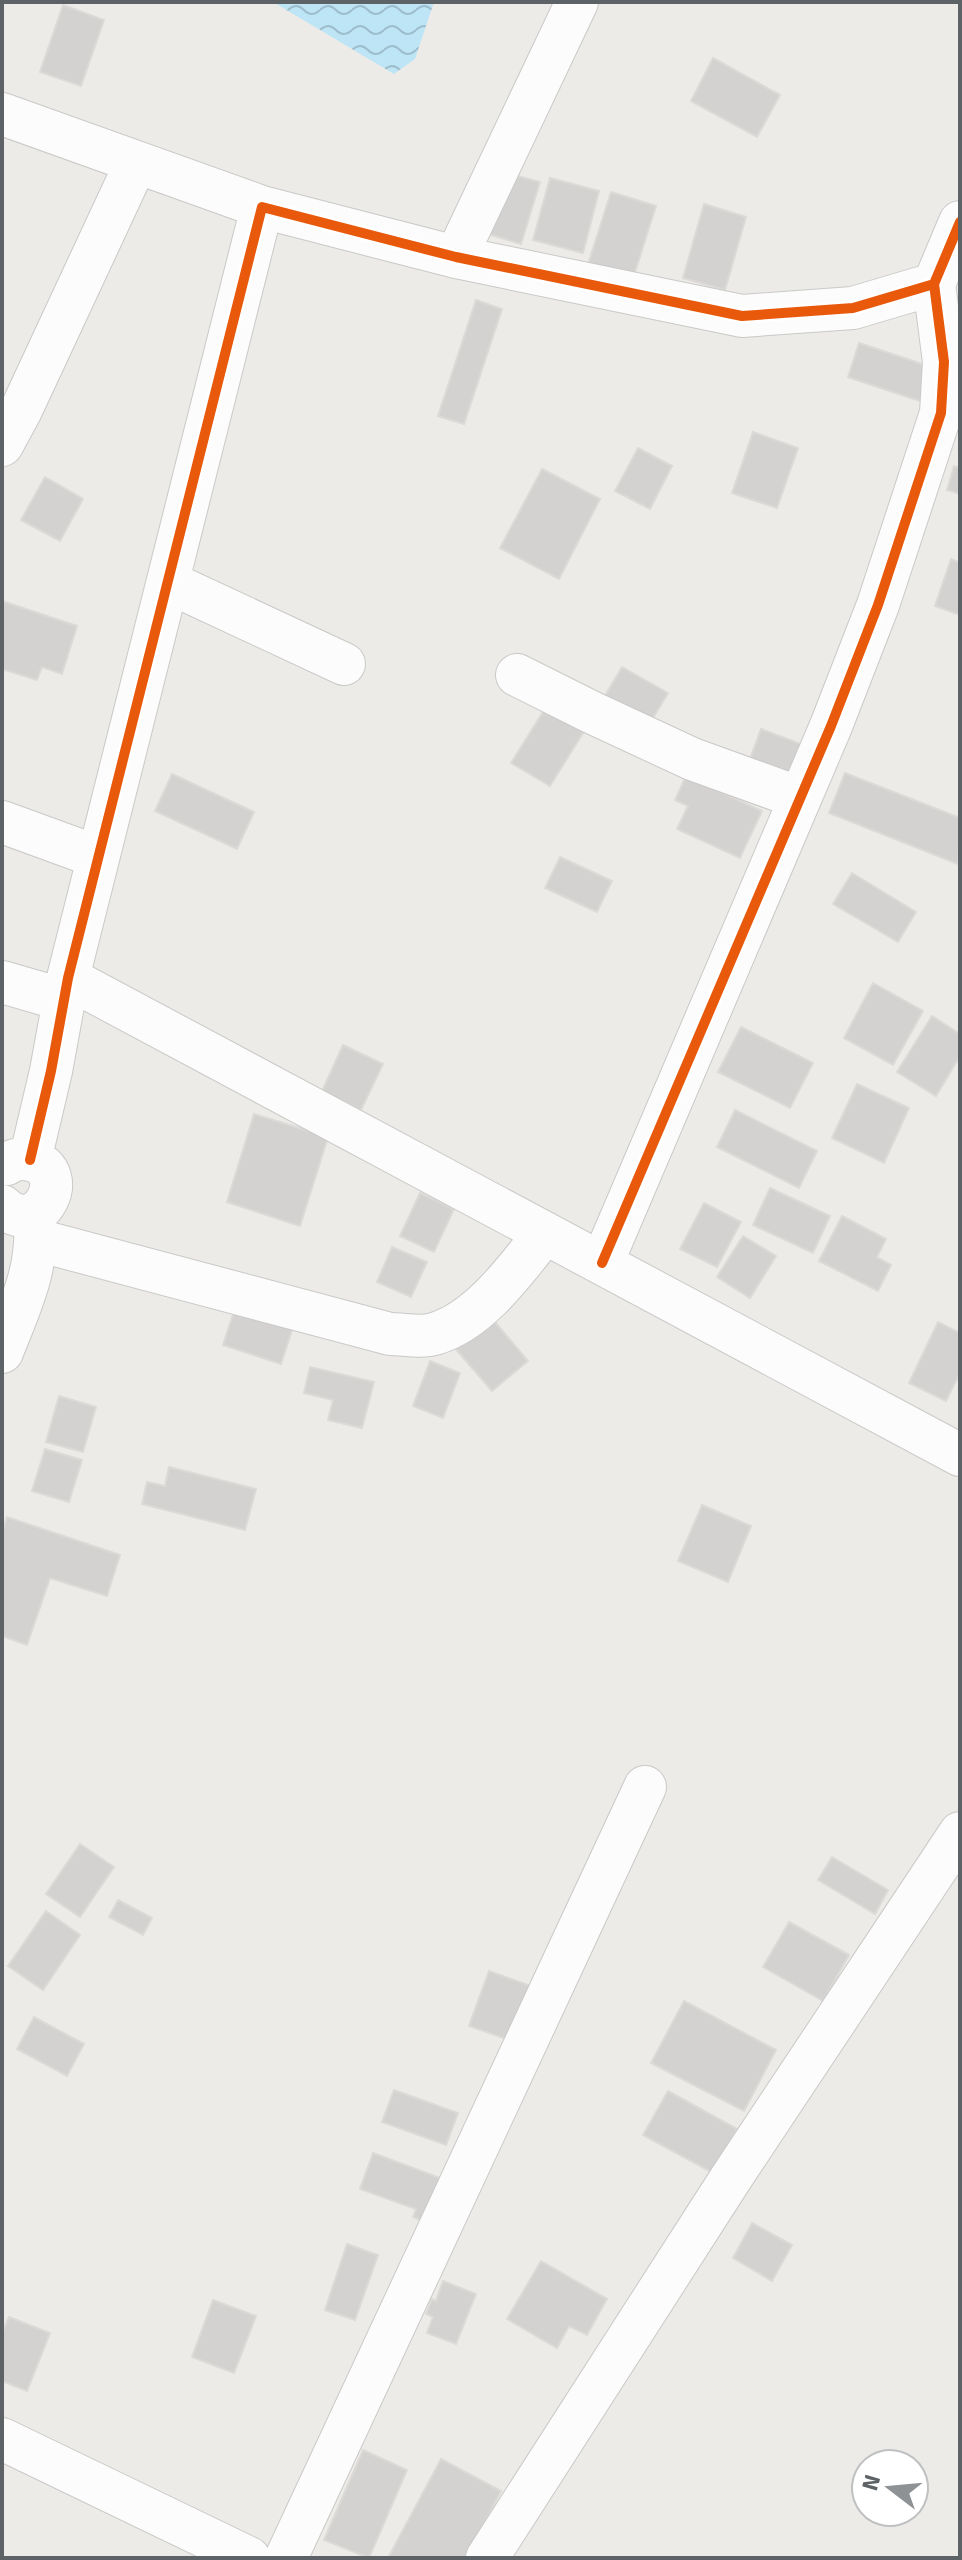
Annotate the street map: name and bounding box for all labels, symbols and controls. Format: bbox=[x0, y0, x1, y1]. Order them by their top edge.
north arrow bbox=[850, 2448, 930, 2528]
text: N bbox=[856, 2472, 886, 2494]

